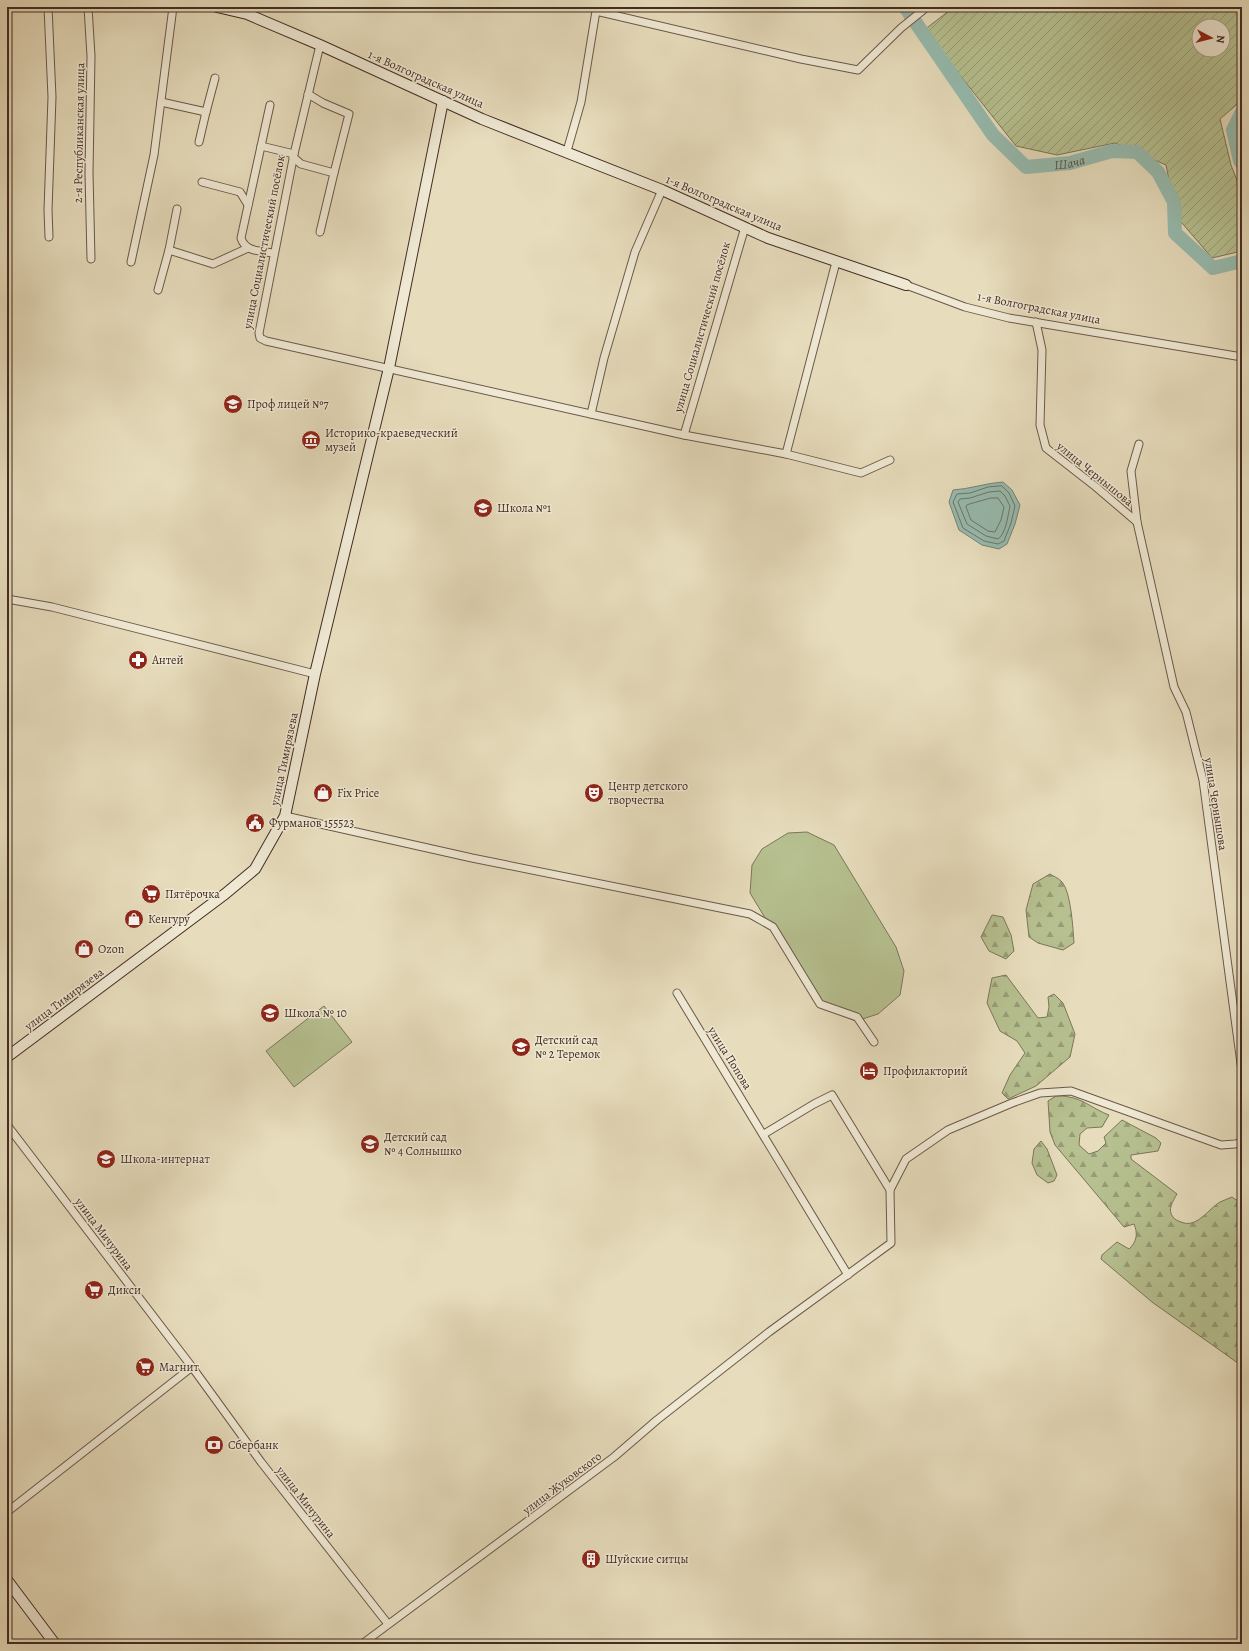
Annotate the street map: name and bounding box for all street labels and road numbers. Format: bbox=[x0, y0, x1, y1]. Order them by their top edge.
street label: 1-я Волгоградская улица bbox=[366, 46, 487, 112]
street label: 2-я Республиканская улица bbox=[70, 62, 88, 203]
street label: улица Социалистический посёлок bbox=[239, 154, 289, 331]
street label: 1-я Волгоградская улица bbox=[663, 171, 785, 235]
street label: улица Социалистический посёлок bbox=[670, 240, 734, 415]
street label: 1-я Волгоградская улица bbox=[976, 288, 1102, 328]
street label: улица Чернышова bbox=[1053, 438, 1137, 510]
street label: улица Тимирязева bbox=[266, 710, 302, 808]
street label: улица Чернышова bbox=[1201, 755, 1231, 852]
street label: улица Тимирязева bbox=[20, 964, 107, 1035]
street label: улица Попова bbox=[704, 1023, 756, 1093]
street label: улица Мичурина bbox=[71, 1194, 137, 1274]
street label: улица Жуковского bbox=[518, 1448, 605, 1519]
street label: улица Мичурина bbox=[272, 1462, 339, 1542]

